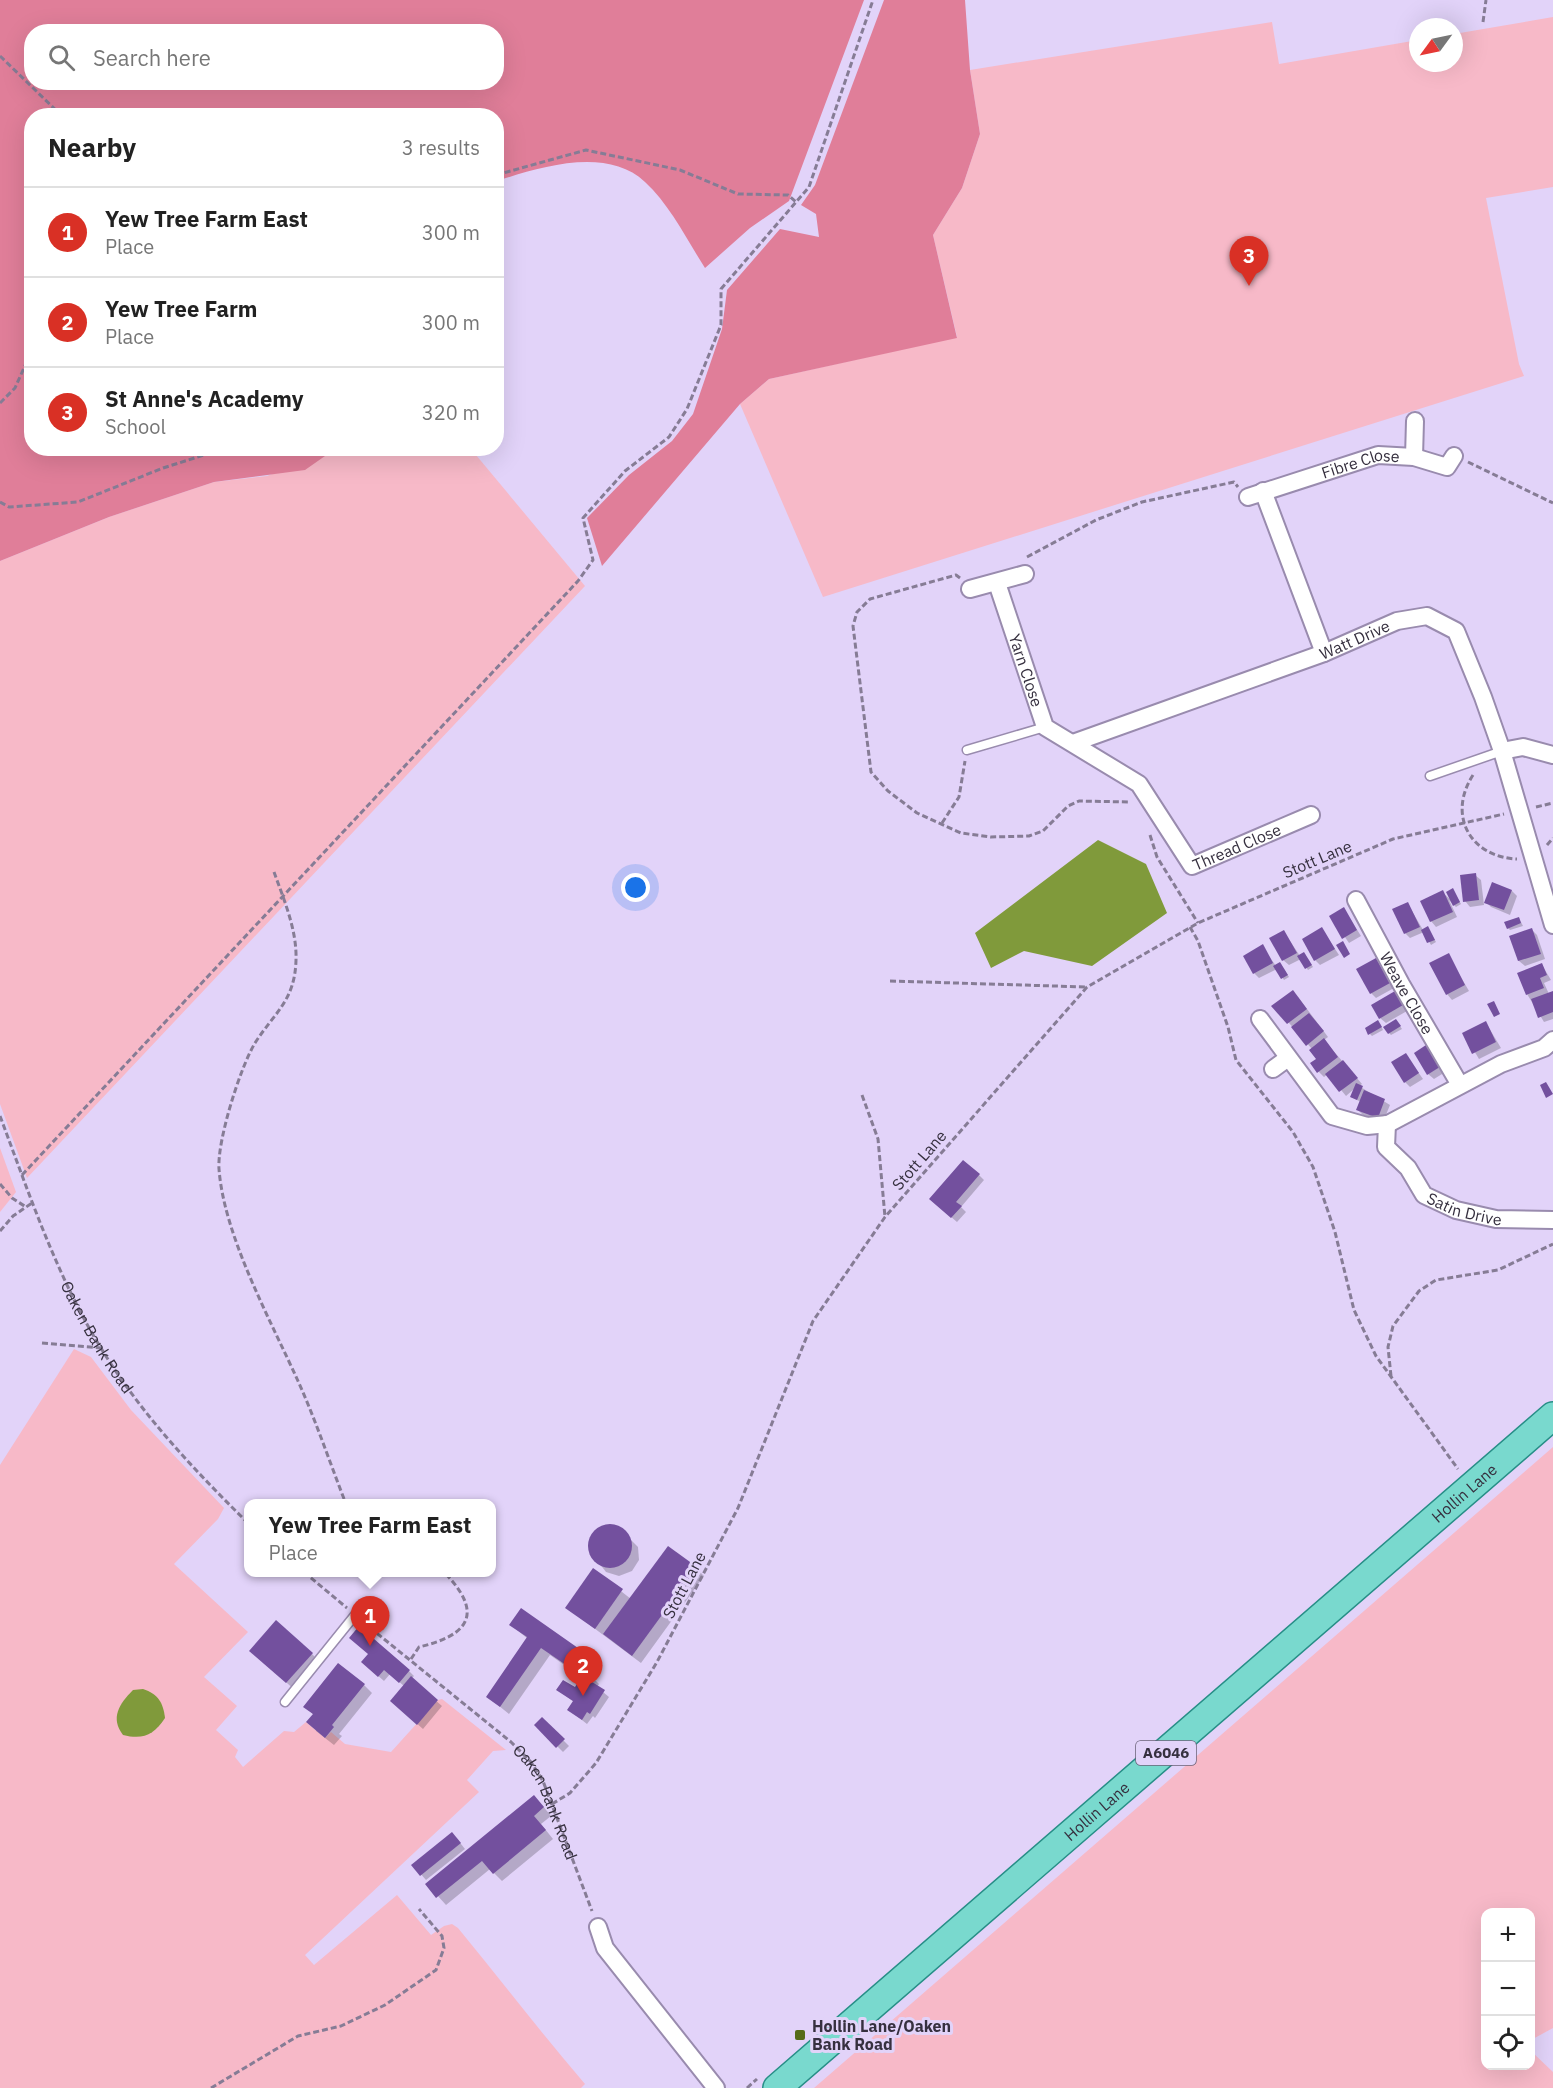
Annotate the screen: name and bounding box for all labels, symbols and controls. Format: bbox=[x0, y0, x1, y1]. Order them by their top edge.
north arrow bbox=[1409, 18, 1463, 72]
search box bbox=[24, 24, 504, 90]
icon: search bbox=[45, 41, 78, 74]
text: Search here bbox=[93, 43, 211, 72]
text: Nearby bbox=[48, 130, 136, 164]
text: 3 results bbox=[402, 134, 480, 161]
text: Yew Tree Farm East bbox=[105, 204, 308, 233]
text: 1 bbox=[62, 219, 74, 246]
text: 300 m bbox=[422, 219, 480, 246]
text: Place bbox=[105, 233, 154, 260]
pin: 3 bbox=[1230, 236, 1268, 286]
text: Yew Tree Farm bbox=[105, 294, 258, 323]
text: 2 bbox=[62, 309, 74, 336]
text: 300 m bbox=[422, 309, 480, 336]
text: Place bbox=[105, 323, 154, 350]
text: St Anne's Academy bbox=[105, 384, 304, 413]
text: 3 bbox=[62, 399, 74, 426]
text: 320 m bbox=[422, 399, 480, 426]
text: School bbox=[105, 413, 166, 440]
street label: Fibre Close bbox=[1319, 445, 1400, 483]
street label: Watt Drive bbox=[1316, 615, 1393, 664]
street label: Yarn Close bbox=[1005, 631, 1048, 710]
street label: Thread Close bbox=[1189, 819, 1284, 875]
street label: Stott Lane bbox=[1279, 835, 1355, 882]
your location bbox=[621, 873, 650, 902]
street label: Weave Close bbox=[1376, 948, 1438, 1038]
street label: Stott Lane bbox=[887, 1126, 951, 1194]
street label: Satin Drive bbox=[1424, 1188, 1502, 1229]
street label: Oaken Bank Road bbox=[57, 1278, 138, 1397]
street label: Hollin Lane bbox=[1427, 1459, 1501, 1527]
popup bbox=[244, 1499, 496, 1577]
text: Yew Tree Farm East bbox=[269, 1510, 471, 1539]
text: Place bbox=[269, 1539, 318, 1566]
street label: Stott Lane bbox=[658, 1548, 710, 1622]
pin: 1 bbox=[350, 1596, 389, 1646]
pin: 2 bbox=[564, 1646, 602, 1696]
street label: Oaken Bank Road bbox=[509, 1740, 582, 1862]
road number: A6046 bbox=[1136, 1741, 1196, 1765]
street label: Hollin Lane bbox=[1060, 1777, 1134, 1845]
map controls bbox=[1481, 1908, 1535, 2070]
button: + bbox=[1481, 1908, 1535, 1962]
button: − bbox=[1481, 1962, 1535, 2016]
place label: Hollin Lane/Oaken Bank Road bbox=[812, 2016, 951, 2054]
button: locate bbox=[1481, 2016, 1535, 2070]
marker: Hollin Lane/Oaken Bank Road bbox=[793, 2028, 807, 2042]

